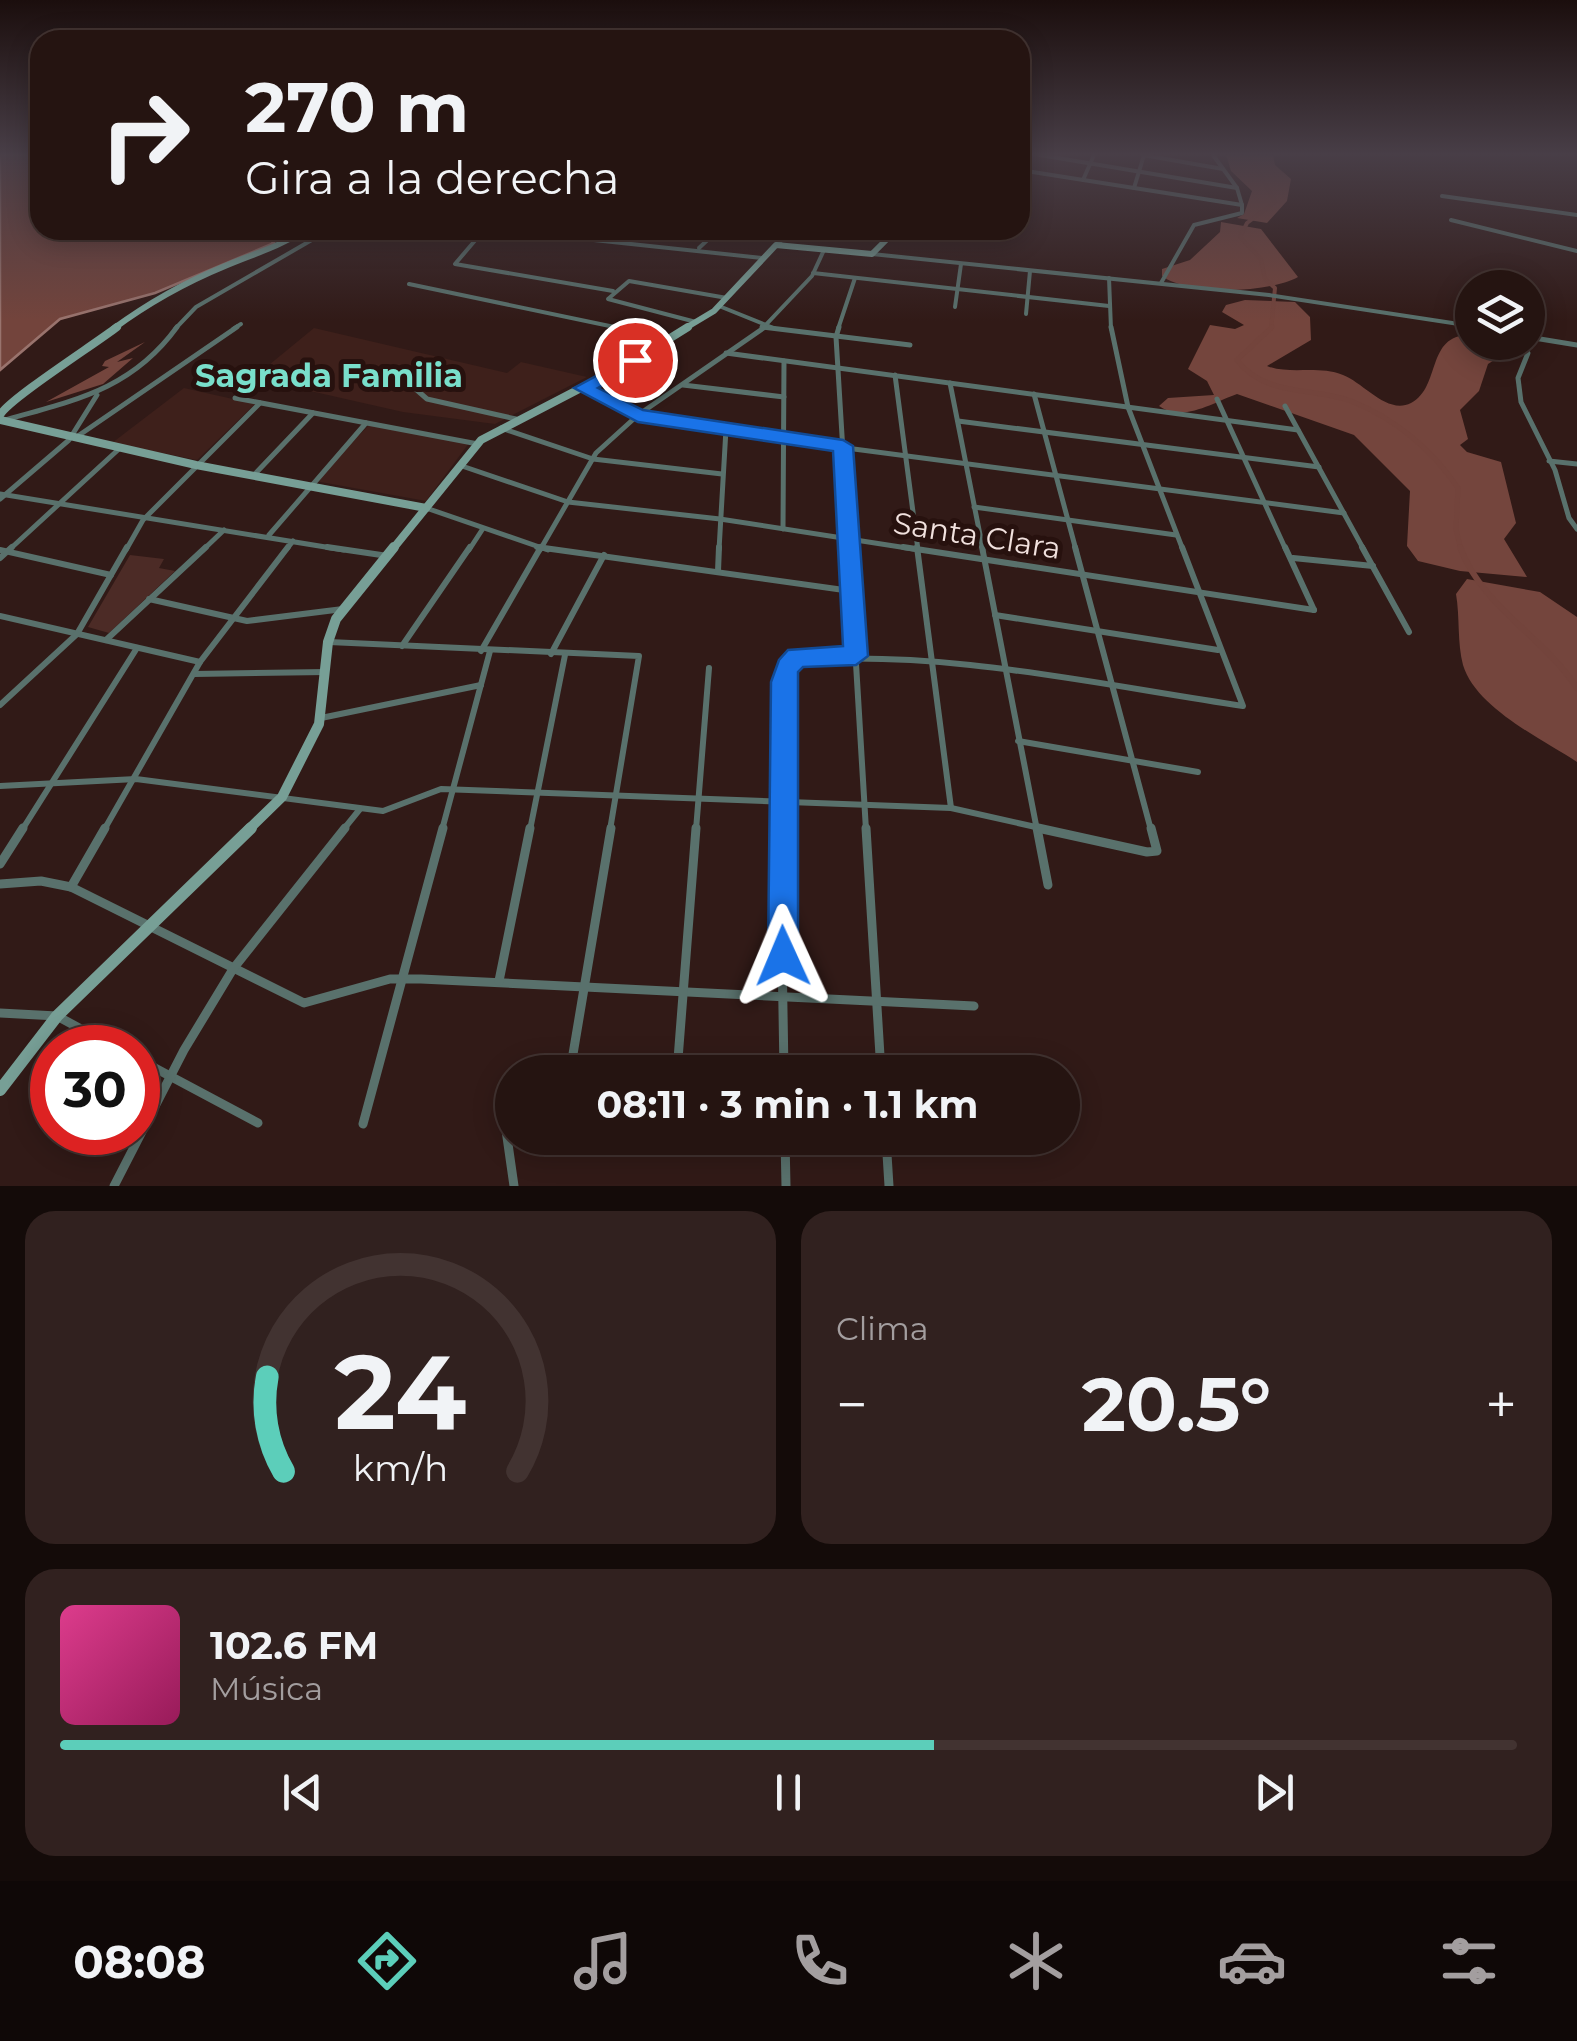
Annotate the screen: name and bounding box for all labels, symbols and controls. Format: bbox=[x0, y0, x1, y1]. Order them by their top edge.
text: 270 m bbox=[245, 64, 469, 150]
icon: right bbox=[80, 70, 210, 200]
text: Gira a la derecha bbox=[245, 150, 620, 205]
map controls bbox=[1455, 270, 1545, 360]
button: layers bbox=[1455, 270, 1545, 360]
pin bbox=[593, 318, 678, 403]
icon: arrive bbox=[608, 333, 663, 388]
district label: Sagrada Familia bbox=[195, 356, 463, 395]
street label: Santa Clara bbox=[891, 504, 1063, 567]
position arrow bbox=[731, 904, 835, 1008]
speed limit sign: 30 bbox=[30, 1025, 160, 1155]
text: 08:11 · 3 min · 1.1 km bbox=[597, 1081, 978, 1128]
text: Clima bbox=[836, 1309, 929, 1348]
text: 24 bbox=[335, 1328, 466, 1455]
text: 20.5° bbox=[1082, 1358, 1271, 1450]
text: − bbox=[836, 1371, 868, 1438]
text: + bbox=[1485, 1371, 1517, 1438]
text: km/h bbox=[353, 1446, 448, 1490]
text: 102.6 FM bbox=[210, 1622, 378, 1669]
text: Música bbox=[210, 1669, 323, 1708]
icon: previous bbox=[275, 1765, 330, 1820]
icon: pause bbox=[761, 1765, 816, 1820]
icon: next bbox=[1247, 1765, 1302, 1820]
icon: directions bbox=[352, 1926, 422, 1996]
icon: music bbox=[568, 1926, 638, 1996]
icon: phone bbox=[785, 1926, 855, 1996]
icon: climate bbox=[1001, 1926, 1071, 1996]
icon: car bbox=[1217, 1926, 1287, 1996]
icon: filters bbox=[1434, 1926, 1504, 1996]
text: 08:08 bbox=[73, 1934, 206, 1989]

